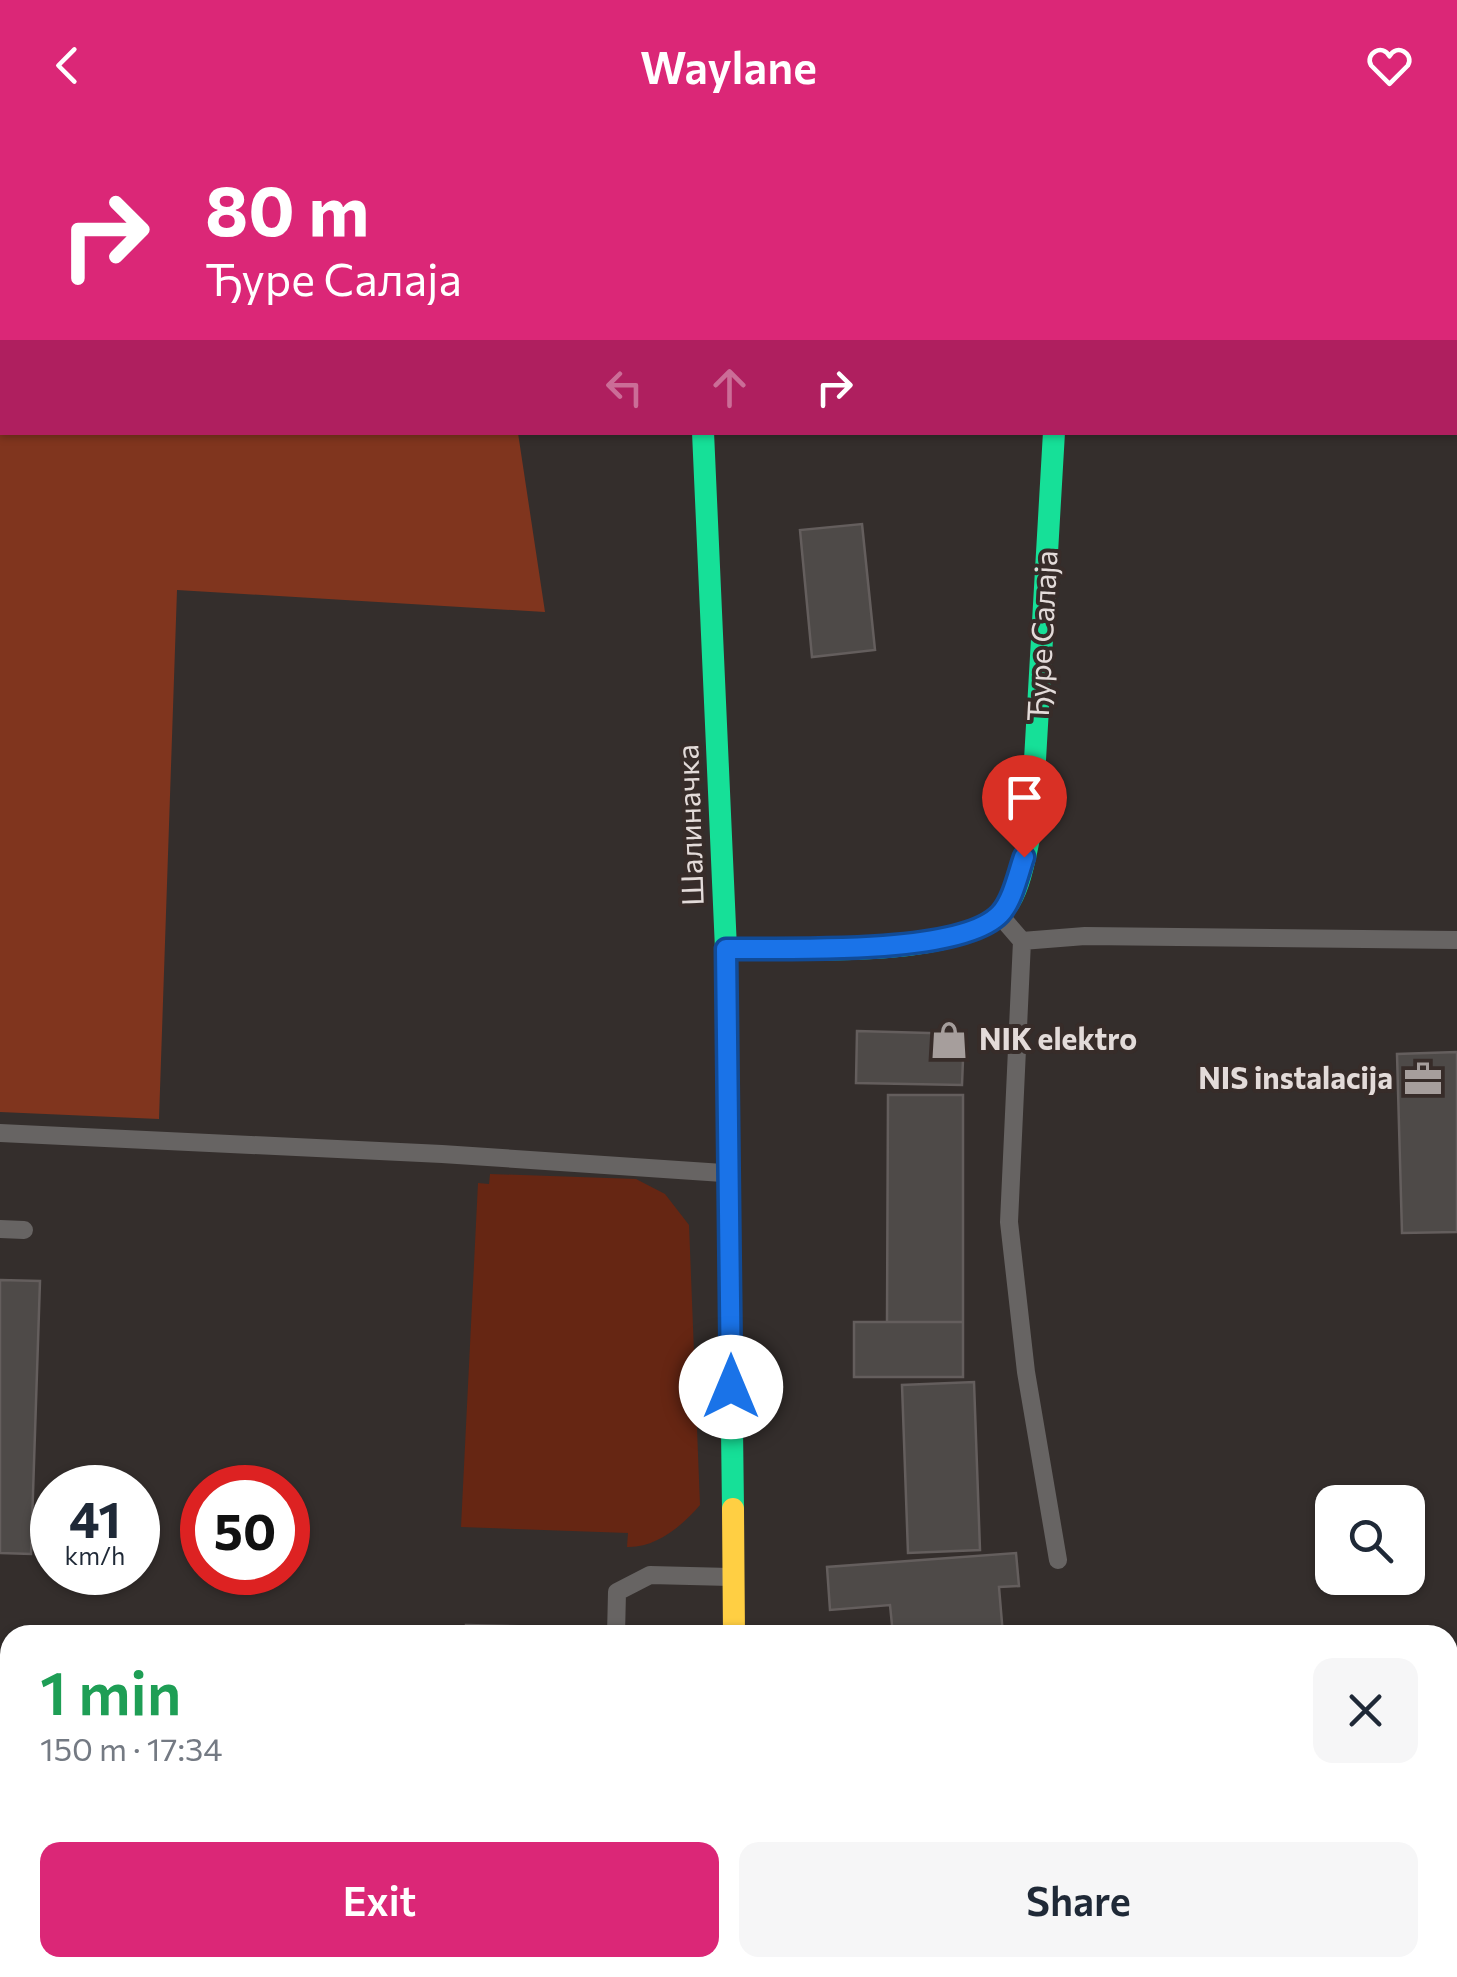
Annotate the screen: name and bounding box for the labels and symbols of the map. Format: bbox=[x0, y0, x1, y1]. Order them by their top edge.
street label: Ђуре Салаја bbox=[1018, 549, 1063, 722]
street label: Шалиначка bbox=[667, 744, 710, 906]
pin bbox=[982, 755, 1067, 858]
shop icon: NIK elektro bbox=[928, 1019, 970, 1061]
place label: NIK elektro bbox=[979, 1019, 1137, 1056]
place label: NIS instalacija bbox=[1198, 1058, 1393, 1095]
office icon: NIS instalacija bbox=[1402, 1058, 1444, 1100]
position arrow bbox=[679, 1335, 783, 1439]
speed limit sign: 50 bbox=[180, 1465, 310, 1595]

